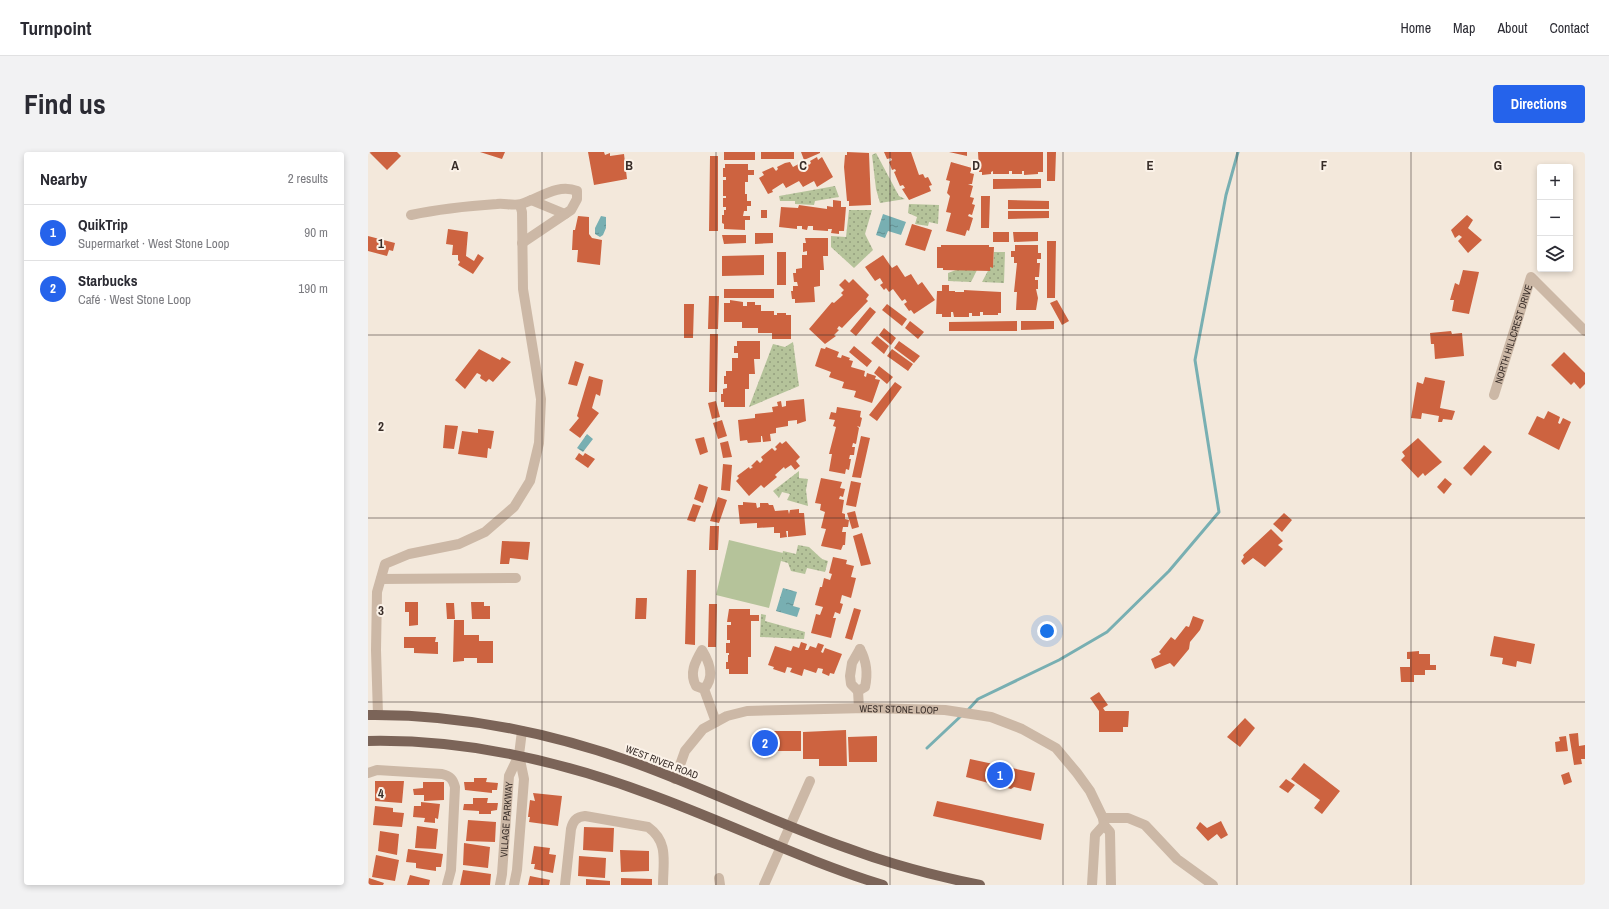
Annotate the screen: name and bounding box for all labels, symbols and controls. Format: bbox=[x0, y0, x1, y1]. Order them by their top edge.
text: Turnpoint bbox=[20, 15, 92, 41]
text: Home bbox=[1400, 19, 1431, 37]
text: Map bbox=[1453, 19, 1475, 37]
text: About bbox=[1497, 19, 1527, 37]
text: Contact bbox=[1549, 19, 1589, 37]
text: Find us bbox=[24, 85, 106, 123]
button: Directions bbox=[1493, 85, 1585, 123]
text: A bbox=[451, 157, 459, 174]
text: B bbox=[625, 157, 633, 174]
text: C bbox=[799, 157, 807, 174]
text: D bbox=[972, 157, 980, 174]
text: E bbox=[1146, 157, 1154, 174]
text: F bbox=[1321, 157, 1328, 174]
text: G bbox=[1494, 157, 1502, 174]
map controls bbox=[1537, 164, 1573, 272]
button: + bbox=[1537, 164, 1573, 200]
text: Nearby bbox=[40, 167, 87, 190]
text: 2 results bbox=[288, 170, 328, 187]
button: − bbox=[1537, 200, 1573, 236]
text: QuikTrip bbox=[78, 214, 128, 235]
text: 1 bbox=[50, 224, 56, 241]
text: 90 m bbox=[304, 224, 328, 241]
text: Supermarket · West Stone Loop bbox=[78, 235, 230, 252]
text: 1 bbox=[378, 235, 384, 252]
button: layers bbox=[1537, 236, 1573, 272]
text: Starbucks bbox=[78, 270, 137, 291]
text: 2 bbox=[50, 280, 56, 297]
text: 190 m bbox=[298, 280, 328, 297]
street label: NORTH HILLCREST DRIVE bbox=[1491, 283, 1535, 385]
text: Café · West Stone Loop bbox=[78, 291, 191, 308]
text: 2 bbox=[378, 418, 384, 435]
text: 3 bbox=[378, 602, 384, 619]
your location bbox=[1037, 621, 1057, 641]
street label: WEST STONE LOOP bbox=[859, 701, 939, 716]
pin: 2 bbox=[752, 728, 778, 758]
street label: WEST RIVER ROAD bbox=[624, 742, 700, 782]
pin: 1 bbox=[987, 760, 1013, 790]
street label: VILLAGE PARKWAY bbox=[497, 780, 515, 858]
text: 4 bbox=[378, 785, 384, 802]

